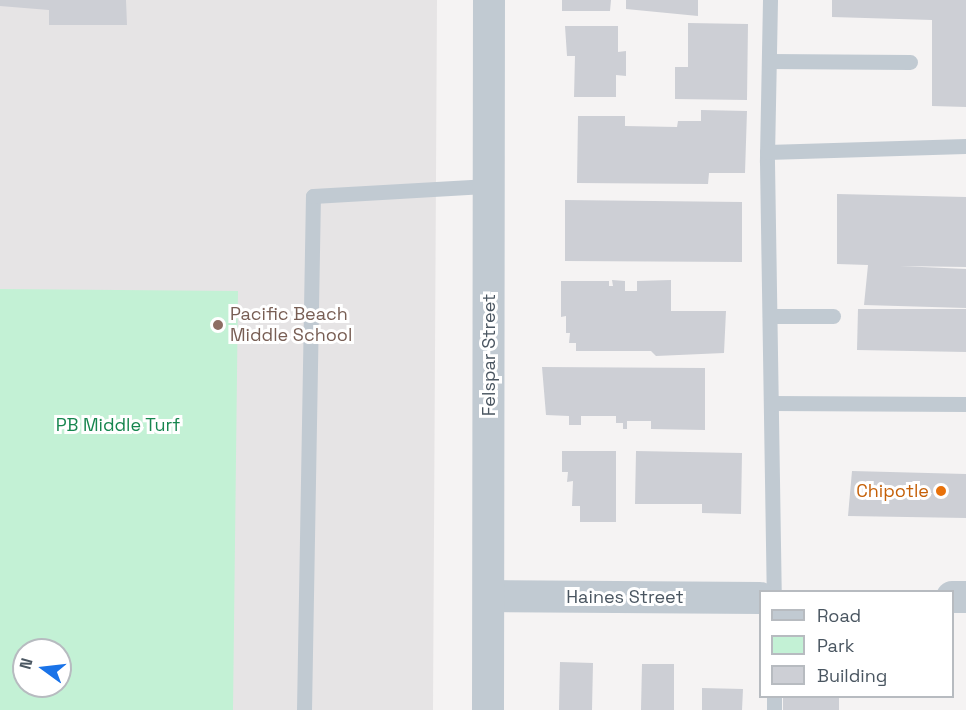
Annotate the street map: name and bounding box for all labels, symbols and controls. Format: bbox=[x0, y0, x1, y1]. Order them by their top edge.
street label: Felspar Street bbox=[478, 294, 500, 416]
place label: Pacific Beach Middle School bbox=[230, 304, 352, 346]
marker: Pacific Beach Middle School bbox=[211, 318, 225, 332]
park label: PB Middle Turf bbox=[55, 414, 181, 436]
place label: Chipotle bbox=[856, 480, 929, 502]
marker: Chipotle bbox=[934, 484, 948, 498]
street label: Haines Street bbox=[566, 586, 684, 608]
legend bbox=[759, 590, 954, 698]
text: Road bbox=[817, 604, 861, 627]
text: Park bbox=[817, 634, 854, 657]
north arrow bbox=[12, 638, 72, 698]
text: N bbox=[15, 656, 38, 672]
text: Building bbox=[817, 664, 887, 687]

